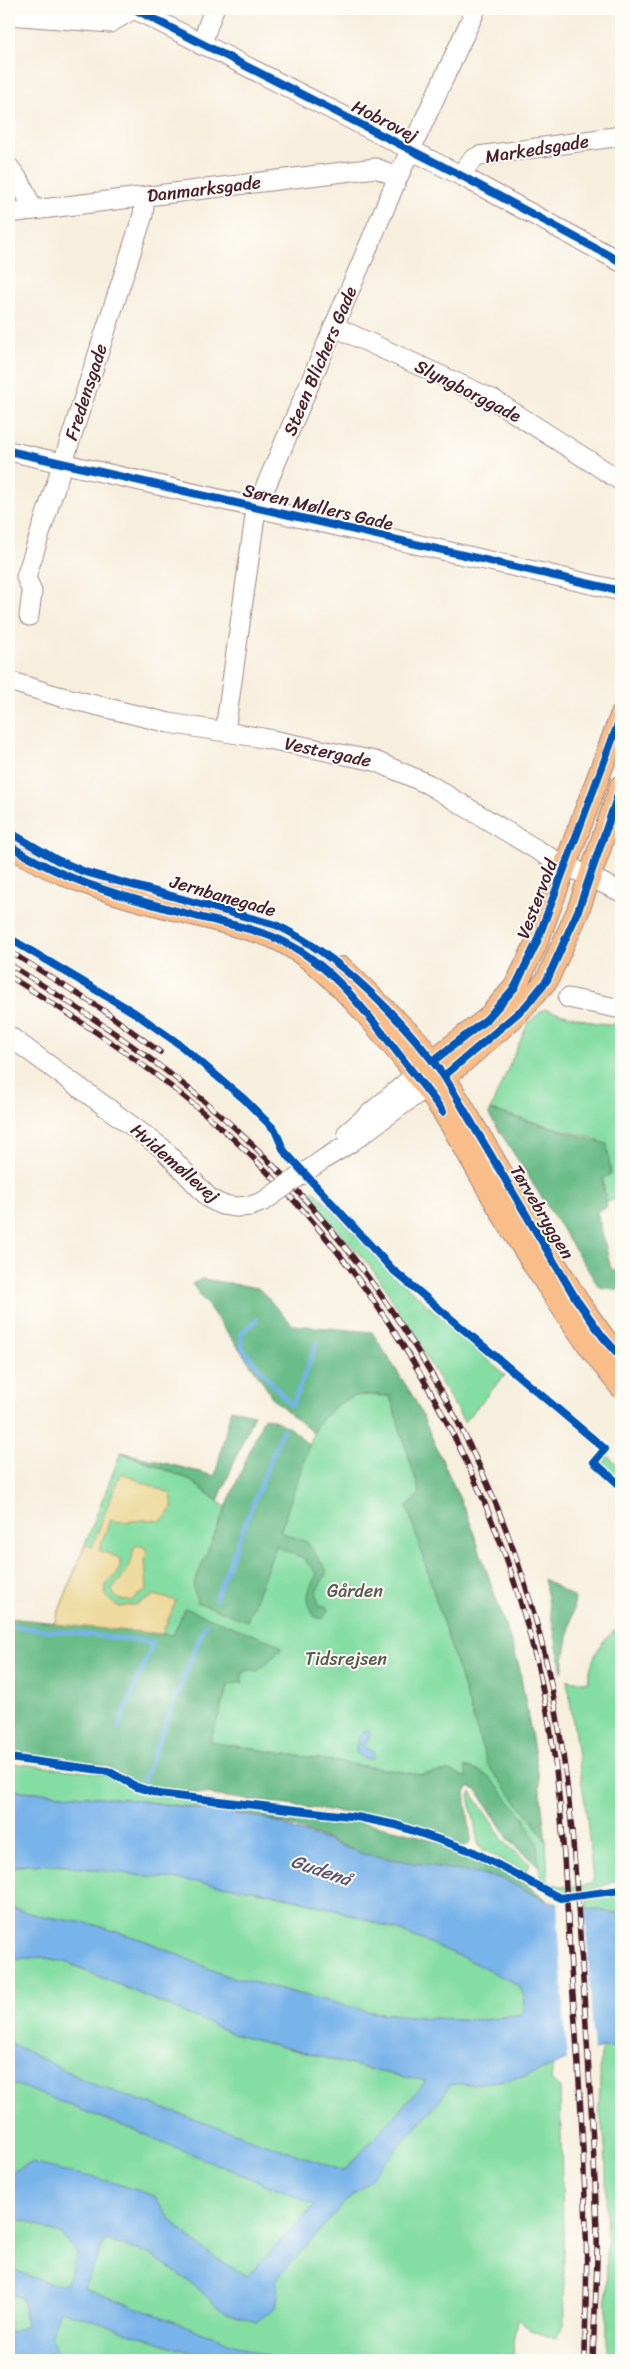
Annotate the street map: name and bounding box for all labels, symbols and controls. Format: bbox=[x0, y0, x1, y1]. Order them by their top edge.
street label: Hobrovej bbox=[346, 91, 424, 151]
street label: Markedsgade bbox=[483, 125, 591, 173]
street label: Danmarksgade bbox=[145, 166, 263, 212]
street label: Steen Blichers Gade bbox=[274, 281, 366, 441]
street label: Fredensgade bbox=[55, 339, 117, 445]
street label: Slyngborggade bbox=[409, 350, 527, 432]
street label: Søren Møllers Gade bbox=[240, 474, 397, 540]
street label: Vestergade bbox=[282, 727, 374, 777]
street label: Vestervold bbox=[507, 853, 567, 944]
street label: Jernbanegade bbox=[165, 865, 280, 926]
street label: Hvidemøllevej bbox=[123, 1115, 227, 1211]
street label: Tørvebryggen bbox=[501, 1158, 583, 1266]
park label: Gården bbox=[327, 1575, 383, 1607]
park label: Tidsrejsen bbox=[305, 1643, 387, 1675]
water label: Gudenå bbox=[287, 1844, 359, 1897]

